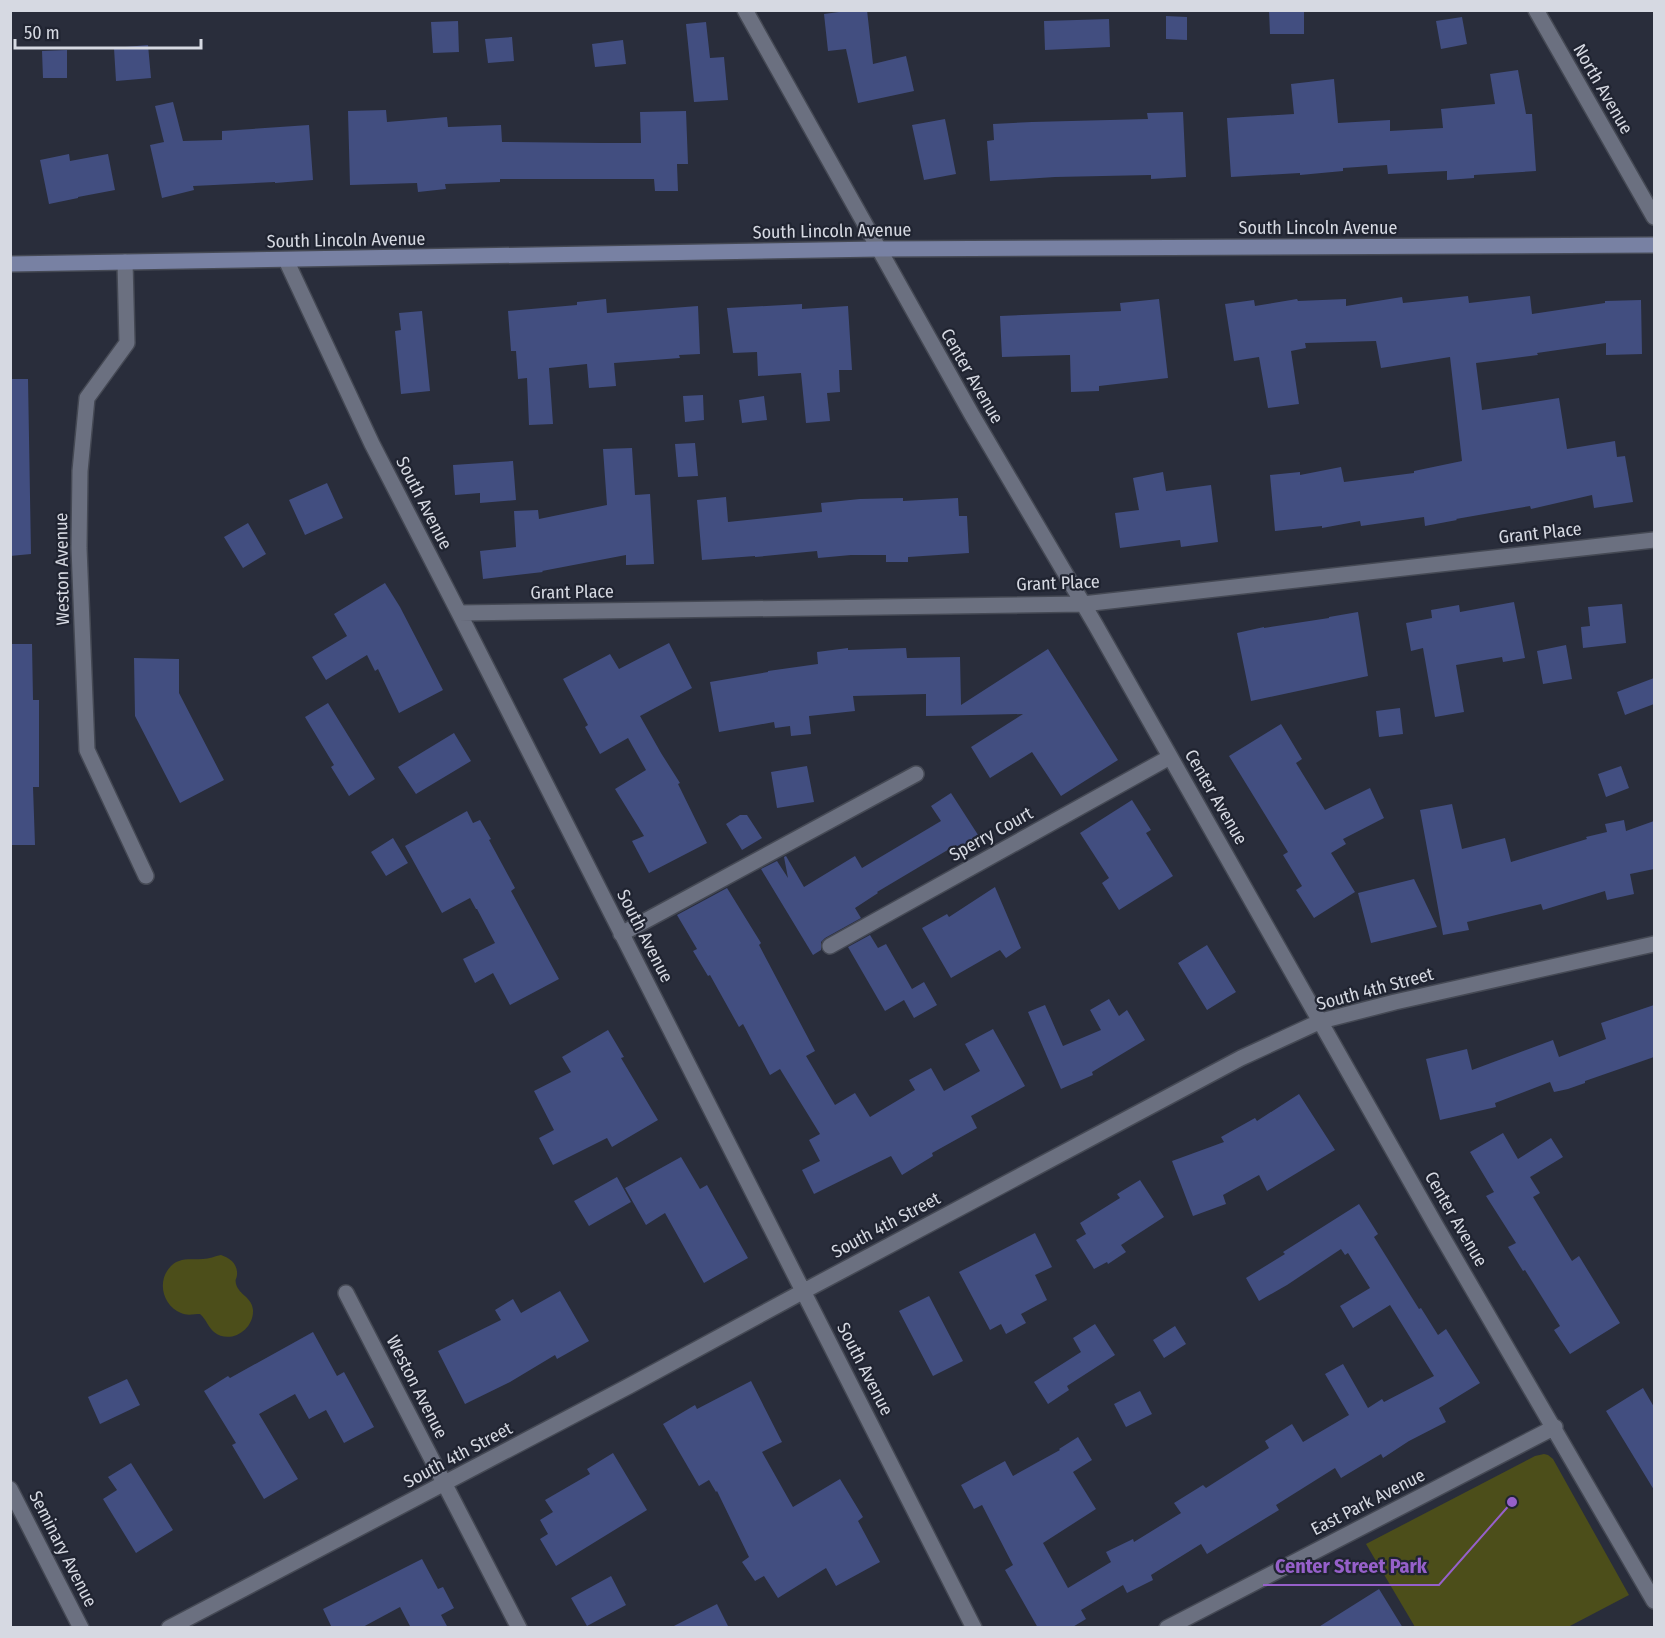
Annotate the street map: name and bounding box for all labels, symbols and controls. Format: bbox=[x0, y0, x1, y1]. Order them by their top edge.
scale bar bbox=[15, 12, 201, 50]
text: 50 m bbox=[24, 22, 60, 44]
street label: North Avenue bbox=[1568, 40, 1638, 138]
street label: South Lincoln Avenue bbox=[1239, 217, 1398, 239]
street label: South Lincoln Avenue bbox=[752, 219, 912, 243]
street label: South Lincoln Avenue bbox=[266, 228, 426, 252]
street label: Center Avenue bbox=[936, 324, 1008, 428]
street label: South Avenue bbox=[391, 453, 457, 553]
street label: Weston Avenue bbox=[50, 512, 74, 626]
street label: Grant Place bbox=[1497, 518, 1583, 548]
street label: Grant Place bbox=[1016, 571, 1100, 595]
street label: Grant Place bbox=[530, 580, 614, 604]
street label: Center Avenue bbox=[1180, 745, 1252, 849]
street label: Sperry Court bbox=[945, 802, 1037, 866]
street label: South Avenue bbox=[612, 886, 678, 986]
street label: South 4th Street bbox=[1314, 963, 1436, 1015]
street label: Center Avenue bbox=[1420, 1167, 1492, 1271]
street label: South 4th Street bbox=[828, 1187, 944, 1263]
street label: South Avenue bbox=[832, 1319, 898, 1419]
street label: Weston Avenue bbox=[382, 1332, 452, 1442]
street label: South 4th Street bbox=[400, 1417, 516, 1493]
street label: East Park Avenue bbox=[1307, 1464, 1429, 1540]
street label: Seminary Avenue bbox=[24, 1487, 102, 1611]
callout: Center Street Park bbox=[1263, 1547, 1439, 1585]
text: Center Street Park bbox=[1275, 1554, 1428, 1578]

